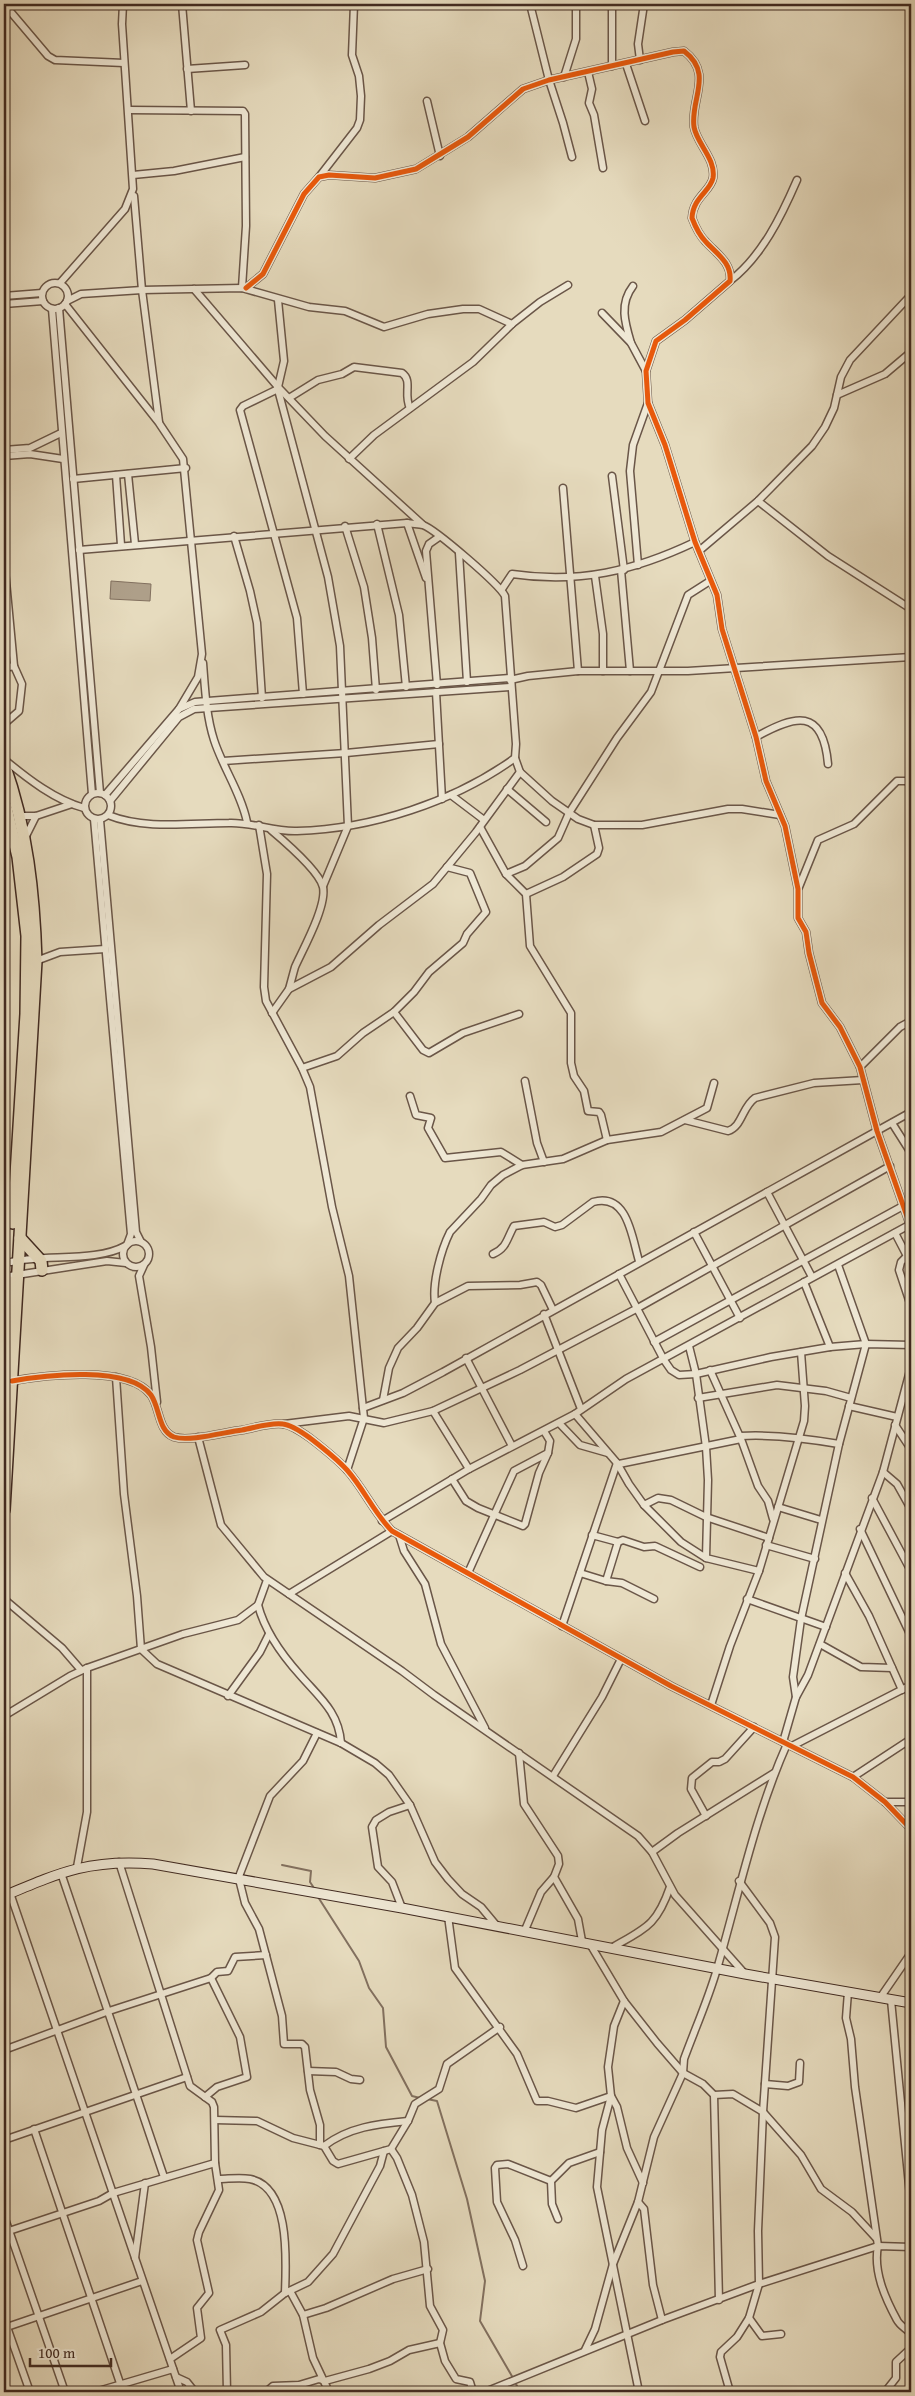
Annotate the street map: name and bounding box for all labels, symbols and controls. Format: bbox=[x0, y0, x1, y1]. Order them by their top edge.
scale bar bbox=[30, 2336, 111, 2368]
text: 100 m bbox=[38, 2342, 76, 2363]

